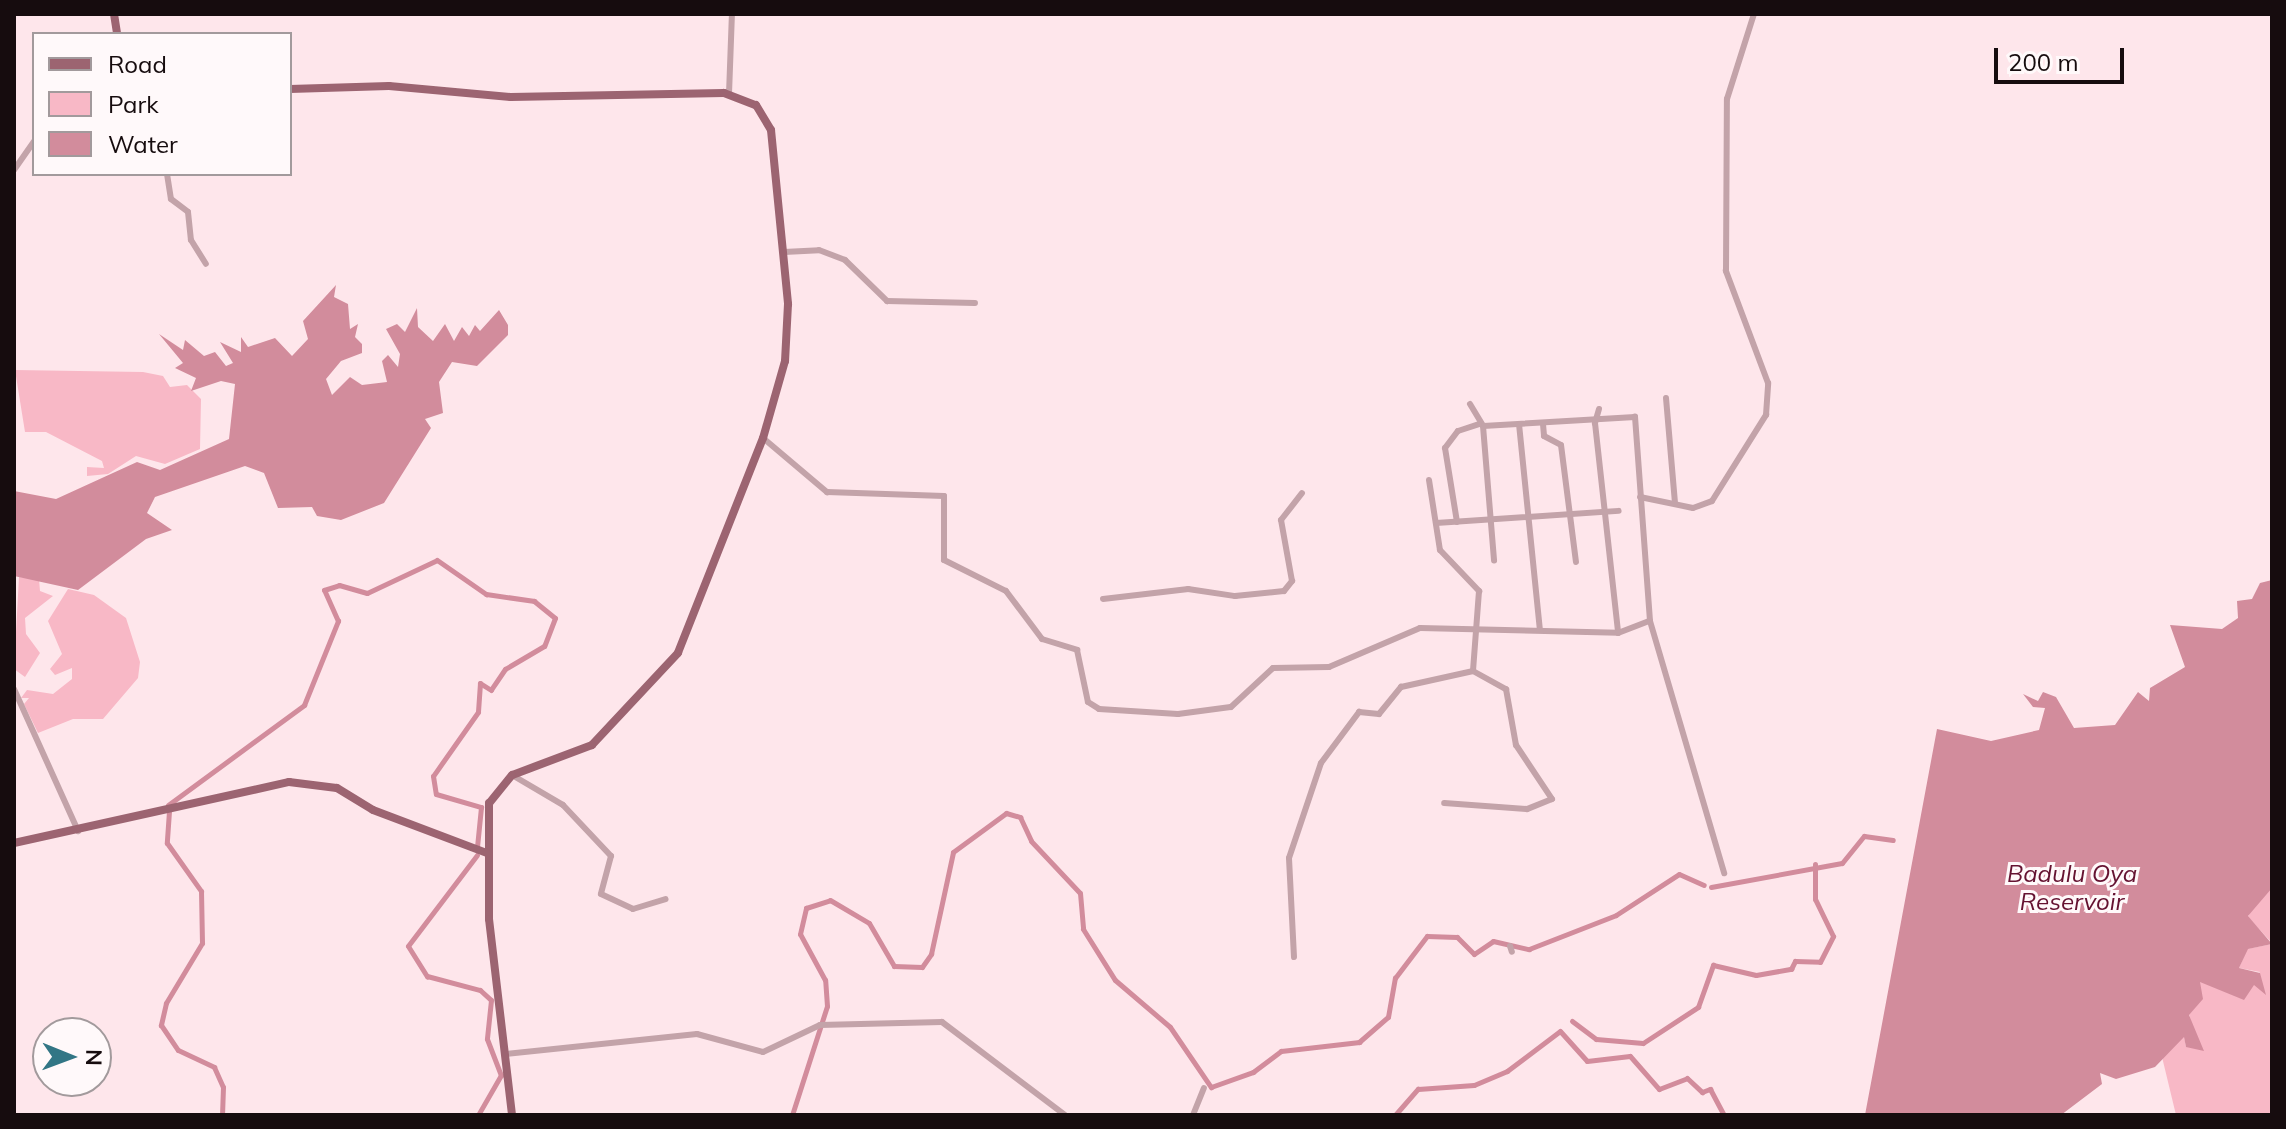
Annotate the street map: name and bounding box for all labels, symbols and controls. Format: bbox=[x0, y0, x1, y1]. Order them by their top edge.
legend bbox=[32, 32, 292, 176]
scale bar bbox=[1998, 32, 2128, 82]
text: 200 m bbox=[2008, 47, 2079, 77]
text: Road bbox=[108, 49, 167, 79]
text: Park bbox=[108, 89, 159, 119]
text: Water bbox=[108, 129, 178, 159]
water label: Badulu Oya Reservoir bbox=[2007, 860, 2137, 916]
north arrow bbox=[32, 1017, 112, 1097]
text: N bbox=[80, 1049, 108, 1066]

